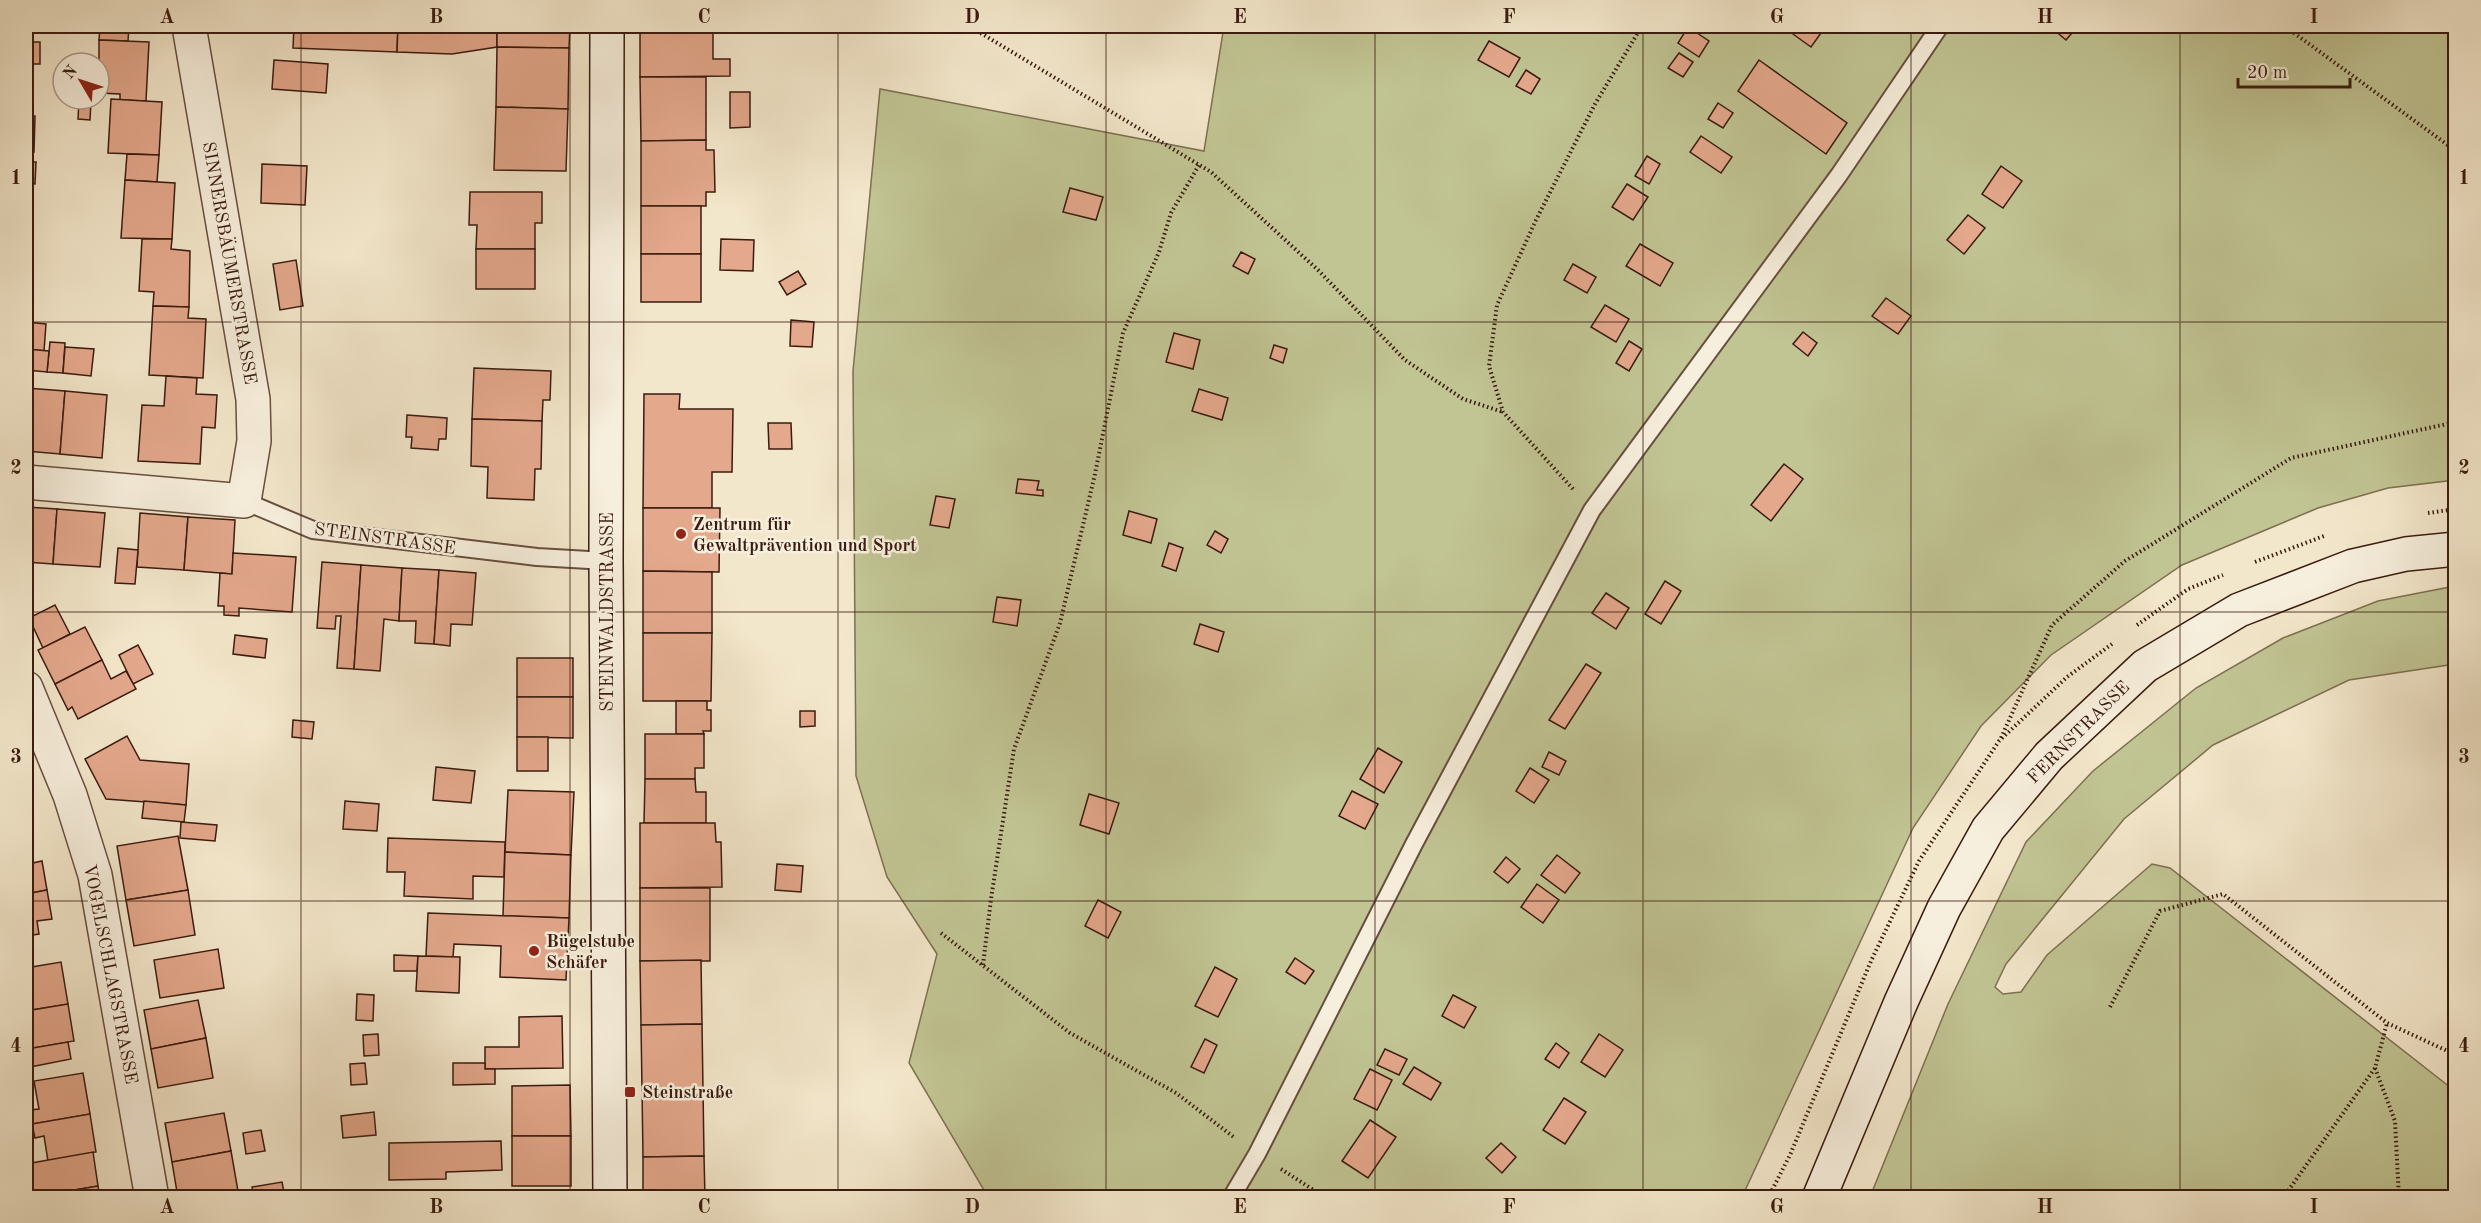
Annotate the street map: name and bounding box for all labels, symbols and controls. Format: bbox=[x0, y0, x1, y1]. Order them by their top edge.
text: A bbox=[159, 8, 175, 28]
text: B bbox=[429, 8, 443, 28]
text: C bbox=[697, 8, 711, 28]
text: D bbox=[964, 8, 980, 28]
text: E bbox=[1233, 8, 1247, 28]
text: F bbox=[1502, 8, 1516, 28]
text: G bbox=[1770, 8, 1784, 28]
text: H bbox=[2037, 8, 2053, 28]
text: I bbox=[2310, 8, 2318, 28]
north arrow bbox=[51, 51, 111, 111]
scale bar bbox=[2238, 51, 2350, 89]
text: N bbox=[61, 62, 81, 83]
text: 20 m bbox=[2247, 64, 2287, 82]
street label: SINNERSBÄUMERSTRASSE bbox=[199, 140, 262, 386]
text: 1 bbox=[10, 169, 22, 189]
text: 1 bbox=[2458, 169, 2470, 189]
text: 2 bbox=[10, 459, 22, 479]
text: 2 bbox=[2458, 459, 2470, 479]
street label: STEINWALDSTRASSE bbox=[599, 512, 617, 712]
place label: Zentrum für Gewaltprävention und Sport bbox=[693, 516, 917, 555]
street label: STEINSTRASSE bbox=[313, 520, 457, 558]
marker: Zentrum für Gewaltprävention und Sport bbox=[674, 527, 688, 541]
street label: FERNSTRASSE bbox=[2024, 678, 2133, 787]
text: 3 bbox=[10, 748, 22, 768]
text: 3 bbox=[2458, 748, 2470, 768]
street label: VOGELSCHLAGSTRASSE bbox=[80, 863, 140, 1086]
place label: Bügelstube Schäfer bbox=[546, 933, 635, 972]
marker: Bügelstube Schäfer bbox=[527, 944, 541, 958]
text: 4 bbox=[10, 1037, 22, 1057]
text: 4 bbox=[2458, 1037, 2470, 1057]
place label: Steinstraße bbox=[642, 1084, 733, 1102]
marker: Steinstraße bbox=[623, 1085, 637, 1099]
text: A bbox=[159, 1198, 175, 1218]
text: B bbox=[429, 1198, 443, 1218]
text: C bbox=[697, 1198, 711, 1218]
text: D bbox=[964, 1198, 980, 1218]
text: E bbox=[1233, 1198, 1247, 1218]
text: F bbox=[1502, 1198, 1516, 1218]
text: G bbox=[1770, 1198, 1784, 1218]
text: H bbox=[2037, 1198, 2053, 1218]
text: I bbox=[2310, 1198, 2318, 1218]

